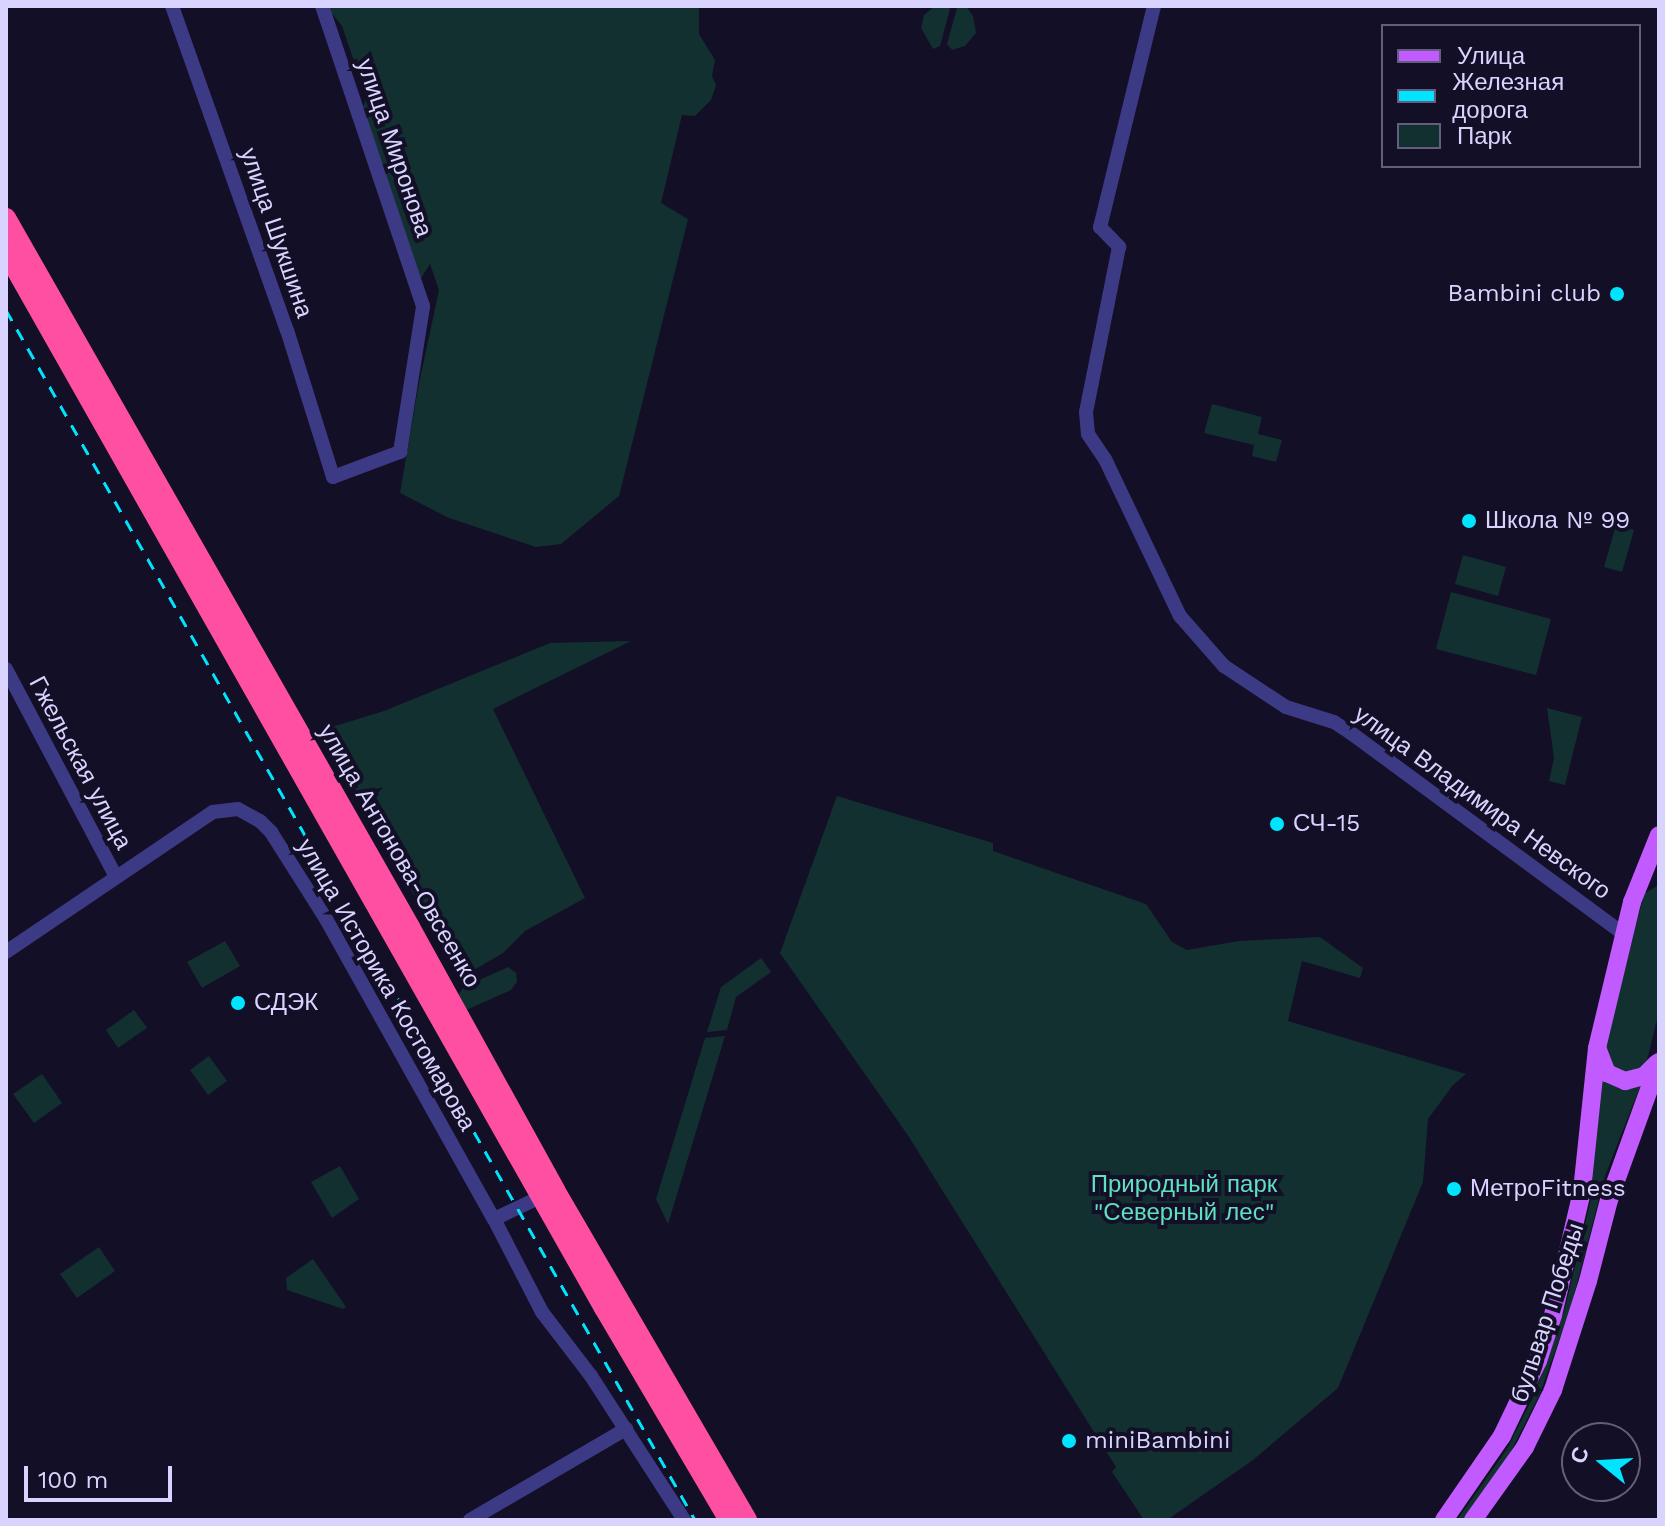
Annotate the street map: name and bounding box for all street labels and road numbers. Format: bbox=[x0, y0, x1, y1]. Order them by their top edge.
street label: улица Миронова bbox=[350, 55, 438, 241]
street label: улица Шукшина bbox=[233, 144, 319, 322]
street label: Гжельская улица bbox=[22, 672, 138, 854]
street label: улица Владимира Невского bbox=[1348, 700, 1616, 906]
street label: улица Антонова-Овсеенко bbox=[312, 719, 486, 993]
street label: улица Историка Костомарова bbox=[290, 834, 482, 1136]
street label: бульвар Победы bbox=[1505, 1220, 1591, 1406]

